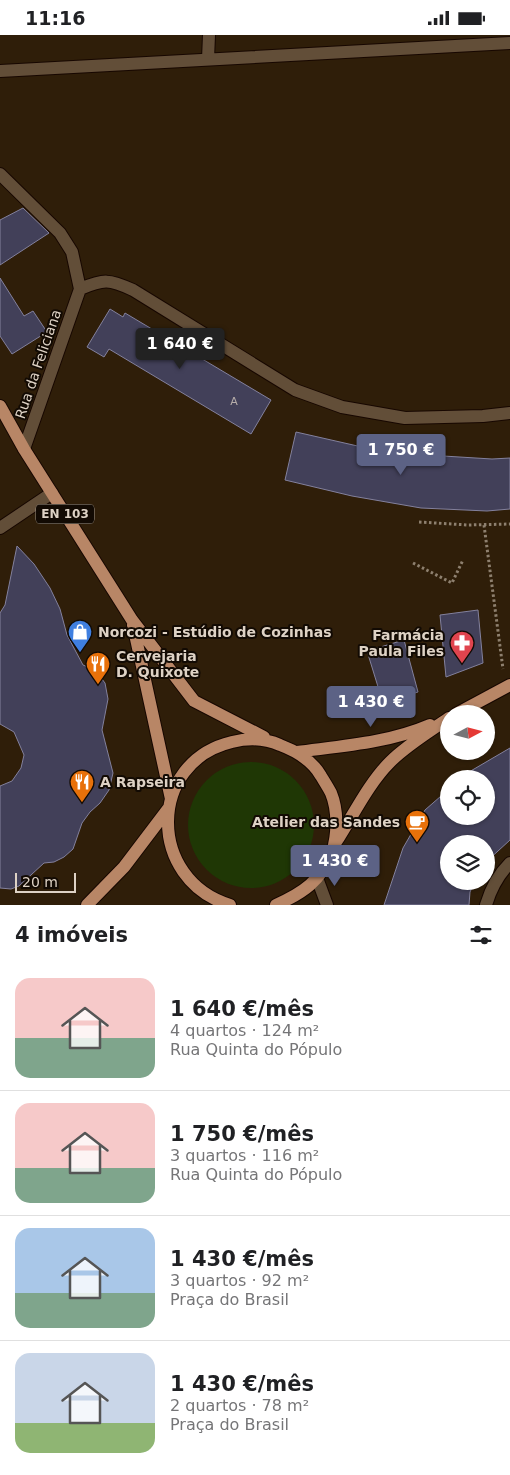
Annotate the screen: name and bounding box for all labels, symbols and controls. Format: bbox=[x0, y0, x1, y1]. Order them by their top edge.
text: 11:16 bbox=[25, 7, 85, 29]
street label: Rua da Feliciana bbox=[12, 307, 64, 421]
pin: 1 640 € bbox=[134, 327, 226, 370]
text: 1 640 € bbox=[147, 334, 213, 353]
house number: A bbox=[230, 395, 238, 408]
pin: 1 750 € bbox=[355, 433, 447, 476]
text: 1 750 € bbox=[368, 440, 434, 459]
road number: EN 103 bbox=[36, 504, 94, 523]
shop icon: Norcozi - Estúdio de Cozinhas bbox=[67, 619, 93, 653]
place label: Norcozi - Estúdio de Cozinhas bbox=[98, 624, 331, 640]
place label: Farmácia Paula Files bbox=[359, 627, 444, 659]
pharmacy icon: Farmácia Paula Files bbox=[449, 630, 475, 664]
place label: Cervejaria D. Quixote bbox=[116, 648, 199, 680]
restaurant icon: Cervejaria D. Quixote bbox=[85, 651, 111, 685]
pin: 1 430 € bbox=[325, 685, 417, 728]
text: 1 430 € bbox=[338, 692, 404, 711]
north arrow bbox=[440, 705, 495, 760]
map controls bbox=[440, 705, 495, 890]
restaurant icon: A Rapseira bbox=[69, 769, 95, 803]
button: locate bbox=[440, 770, 495, 825]
place label: A Rapseira bbox=[100, 774, 185, 790]
cafe icon: Atelier das Sandes bbox=[404, 809, 430, 843]
place label: Atelier das Sandes bbox=[252, 814, 400, 830]
button: layers bbox=[440, 835, 495, 890]
pin: 1 430 € bbox=[289, 845, 381, 887]
text: 1 430 € bbox=[302, 851, 368, 870]
scale bar bbox=[15, 870, 76, 893]
text: 20 m bbox=[22, 874, 58, 890]
icon: filters bbox=[467, 921, 495, 949]
text: 4 imóveis bbox=[15, 923, 128, 947]
text: 1 640 €/mês bbox=[170, 997, 314, 1021]
icon: home bbox=[55, 998, 115, 1058]
text: 4 quartos · 124 m² bbox=[170, 1021, 319, 1040]
text: Rua Quinta do Pópulo bbox=[170, 1040, 342, 1059]
text: 1 750 €/mês bbox=[170, 1122, 314, 1146]
icon: home bbox=[55, 1123, 115, 1183]
text: 3 quartos · 116 m² bbox=[170, 1146, 319, 1165]
text: Rua Quinta do Pópulo bbox=[170, 1165, 342, 1184]
text: 1 430 €/mês bbox=[170, 1247, 314, 1271]
icon: home bbox=[55, 1248, 115, 1308]
text: 3 quartos · 92 m² bbox=[170, 1271, 309, 1290]
text: Praça do Brasil bbox=[170, 1290, 289, 1309]
text: 1 430 €/mês bbox=[170, 1372, 314, 1396]
icon: home bbox=[55, 1373, 115, 1433]
text: 2 quartos · 78 m² bbox=[170, 1396, 309, 1415]
text: Praça do Brasil bbox=[170, 1415, 289, 1434]

